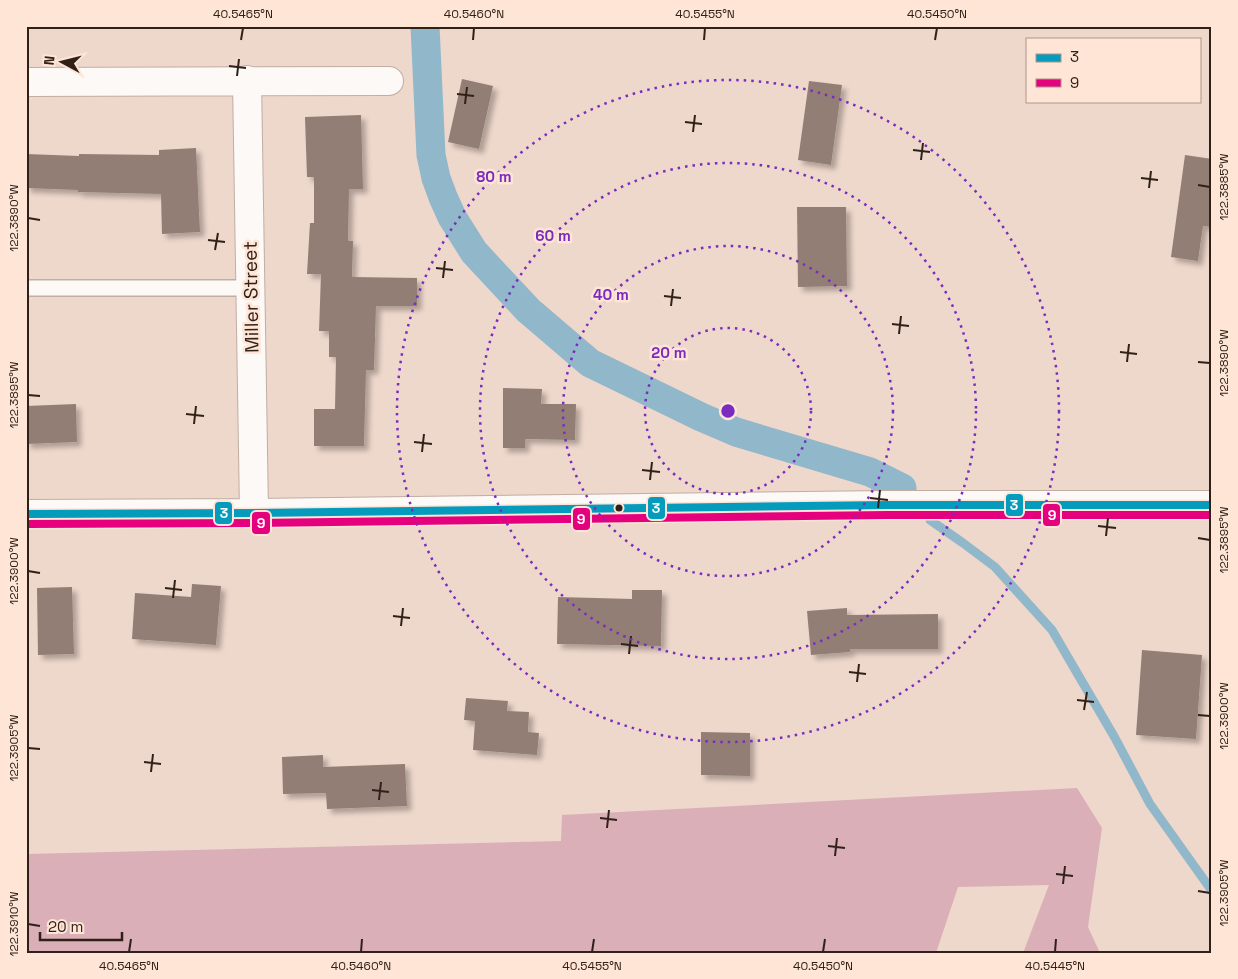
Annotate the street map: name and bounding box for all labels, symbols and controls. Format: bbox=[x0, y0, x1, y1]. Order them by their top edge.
text: 40.5465°N bbox=[213, 6, 273, 22]
text: 40.5460°N bbox=[444, 6, 504, 22]
text: 40.5455°N bbox=[675, 6, 735, 22]
text: 40.5450°N bbox=[907, 6, 967, 22]
north arrow bbox=[38, 38, 88, 88]
legend bbox=[1026, 38, 1200, 102]
text: 3 bbox=[1070, 47, 1079, 66]
text: N bbox=[40, 55, 59, 66]
text: 9 bbox=[1070, 73, 1079, 92]
text: 122.3885°W bbox=[1216, 153, 1232, 221]
text: 80 m bbox=[476, 167, 512, 186]
text: 122.3890°W bbox=[6, 184, 22, 252]
text: 60 m bbox=[535, 226, 571, 245]
street label: Miller Street bbox=[238, 241, 264, 353]
text: 40 m bbox=[593, 285, 629, 304]
text: 122.3890°W bbox=[1216, 329, 1232, 397]
text: 20 m bbox=[651, 343, 687, 362]
text: 122.3895°W bbox=[6, 361, 22, 428]
centre of rings bbox=[719, 402, 737, 420]
line badge: 3 bbox=[1005, 493, 1024, 517]
line badge: 3 bbox=[647, 496, 666, 520]
text: 3 bbox=[1010, 496, 1018, 514]
text: 3 bbox=[652, 499, 660, 517]
line badge: 3 bbox=[214, 501, 233, 525]
unlabelled marker bbox=[614, 503, 624, 513]
line badge: 9 bbox=[1042, 503, 1061, 527]
text: 3 bbox=[220, 504, 228, 522]
text: 9 bbox=[1048, 506, 1056, 524]
text: 122.3895°W bbox=[1216, 506, 1232, 573]
line badge: 9 bbox=[572, 507, 591, 531]
text: 9 bbox=[577, 510, 585, 528]
line badge: 9 bbox=[251, 511, 271, 535]
text: 9 bbox=[257, 514, 265, 532]
text: 122.3900°W bbox=[6, 537, 22, 605]
text: 122.3900°W bbox=[1216, 682, 1232, 750]
text: 122.3905°W bbox=[6, 714, 22, 782]
text: 122.3905°W bbox=[1216, 859, 1232, 927]
text: 122.3910°W bbox=[6, 891, 22, 956]
scale bar bbox=[40, 909, 122, 941]
text: 20 m bbox=[48, 917, 83, 936]
text: 40.5465°N bbox=[99, 958, 159, 974]
text: 40.5460°N bbox=[331, 958, 391, 974]
text: 40.5455°N bbox=[562, 958, 622, 974]
text: 40.5450°N bbox=[793, 958, 853, 974]
text: 40.5445°N bbox=[1025, 958, 1085, 974]

